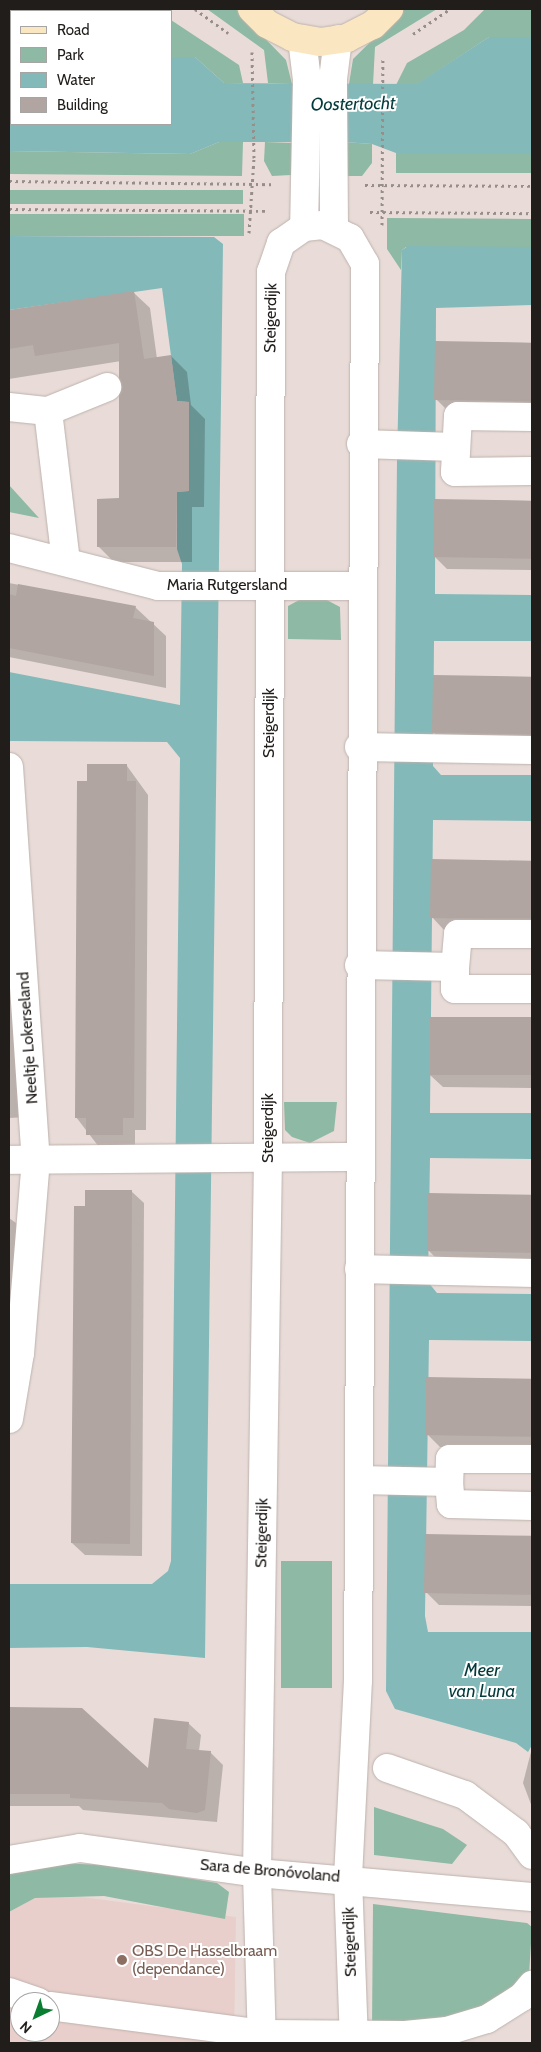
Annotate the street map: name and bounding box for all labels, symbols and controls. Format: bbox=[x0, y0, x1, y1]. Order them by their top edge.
legend bbox=[10, 10, 172, 125]
text: Road bbox=[57, 21, 90, 39]
text: Park bbox=[57, 46, 84, 64]
text: Water bbox=[57, 71, 95, 89]
water label: Oostertocht bbox=[310, 92, 396, 116]
text: Building bbox=[57, 96, 108, 114]
street label: Steigerdijk bbox=[261, 283, 281, 353]
street label: Maria Rutgersland bbox=[167, 575, 287, 595]
street label: Steigerdijk bbox=[259, 688, 279, 758]
street label: Neeltje Lokerseland bbox=[14, 971, 42, 1105]
street label: Steigerdijk bbox=[258, 1093, 278, 1163]
street label: Steigerdijk bbox=[252, 1498, 272, 1568]
water label: Meer van Luna bbox=[449, 1660, 515, 1702]
street label: Sara de Bronóvoland bbox=[199, 1855, 341, 1887]
street label: Steigerdijk bbox=[339, 1907, 361, 1977]
place label: OBS De Hasselbraam (dependance) bbox=[132, 1941, 277, 1979]
marker: OBS De Hasselbraam (dependance) bbox=[116, 1954, 128, 1966]
north arrow bbox=[10, 1992, 60, 2042]
text: N bbox=[16, 2017, 35, 2037]

